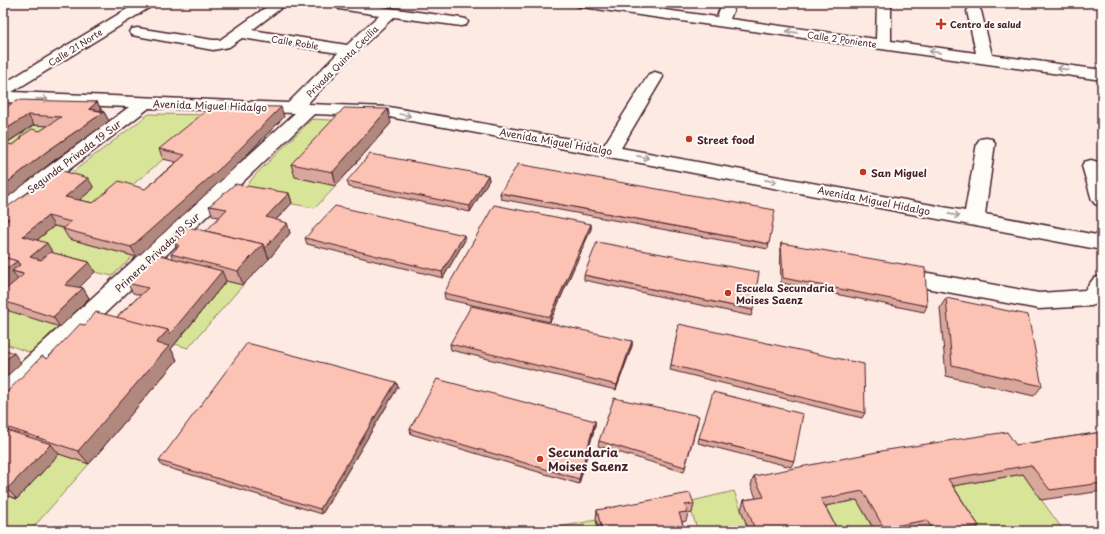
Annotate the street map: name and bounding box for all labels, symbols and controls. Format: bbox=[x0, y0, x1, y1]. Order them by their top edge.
place label: Centro de salud bbox=[950, 17, 1022, 31]
marker: Centro de salud bbox=[935, 18, 947, 30]
street label: Privada Quinta Cecilia bbox=[303, 21, 382, 100]
street label: Calle 21 Norte bbox=[45, 25, 105, 69]
street label: Calle 2 Poniente bbox=[806, 27, 878, 51]
one-way arrow bbox=[786, 28, 799, 36]
street label: Calle Roble bbox=[270, 31, 320, 53]
one-way arrow bbox=[929, 48, 942, 55]
one-way arrow bbox=[1057, 65, 1070, 73]
one-way arrow bbox=[35, 95, 48, 102]
street label: Avenida Miguel Hidalgo bbox=[153, 96, 268, 115]
one-way arrow bbox=[398, 111, 411, 119]
street label: Segunda Privada 19 Sur bbox=[24, 115, 124, 196]
street label: Avenida Miguel Hidalgo bbox=[498, 124, 614, 158]
place label: Street food bbox=[697, 132, 754, 147]
marker: Street food bbox=[684, 134, 694, 144]
one-way arrow bbox=[636, 153, 649, 161]
place label: San Miguel bbox=[871, 165, 927, 180]
marker: San Miguel bbox=[858, 167, 868, 177]
one-way arrow bbox=[764, 177, 777, 185]
street label: Avenida Miguel Hidalgo bbox=[816, 182, 932, 218]
street label: Primera Privada 19 Sur bbox=[111, 208, 203, 295]
one-way arrow bbox=[947, 211, 960, 219]
place label: Escuela Secundaria Moises Saenz bbox=[736, 280, 834, 307]
marker: Escuela Secundaria Moises Saenz bbox=[723, 288, 733, 298]
place label: Secundaria Moises Saenz bbox=[548, 443, 628, 475]
marker: Secundaria Moises Saenz bbox=[535, 454, 545, 464]

